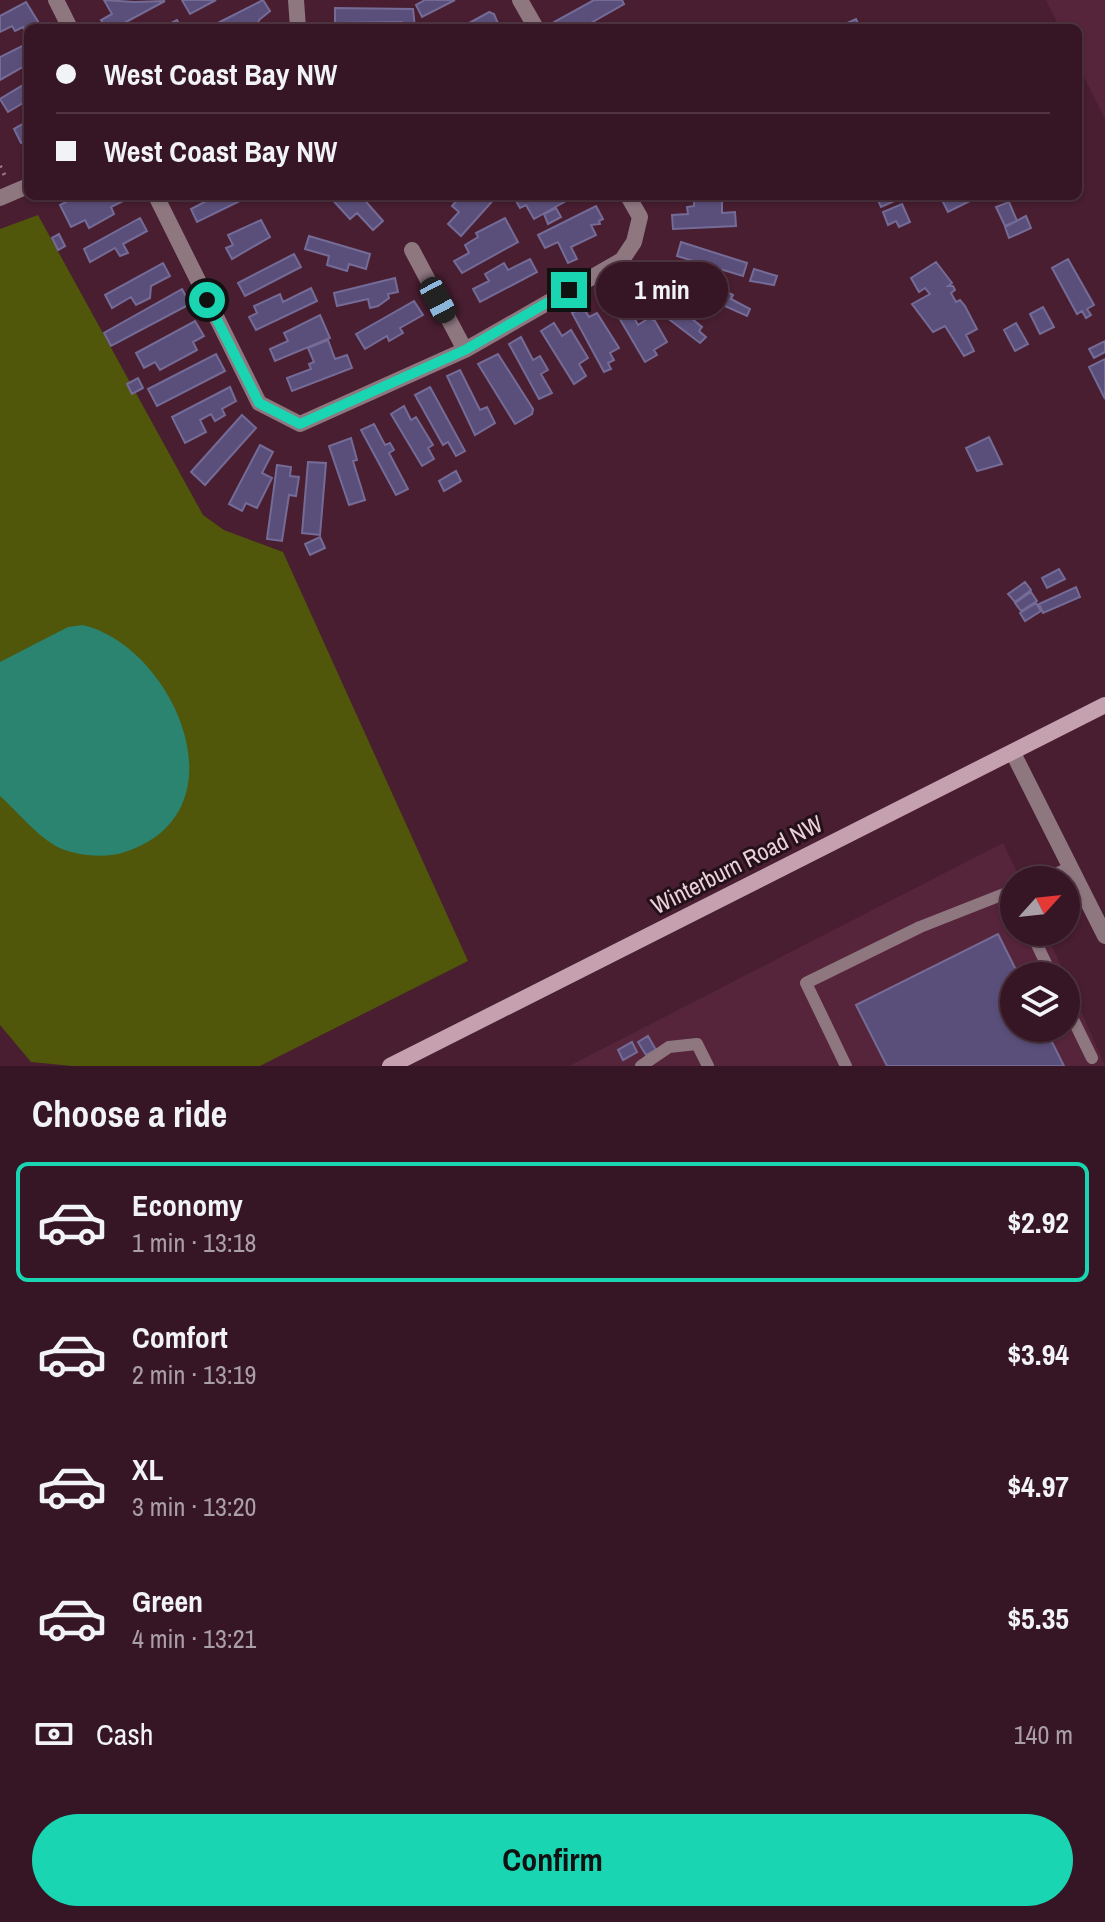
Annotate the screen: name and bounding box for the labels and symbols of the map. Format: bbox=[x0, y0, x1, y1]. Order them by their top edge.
callout: 1 min bbox=[597, 262, 729, 318]
route end bbox=[551, 272, 587, 308]
car bbox=[416, 273, 460, 327]
route start bbox=[189, 282, 225, 318]
street label: Winterburn Road NW bbox=[645, 807, 828, 921]
north arrow bbox=[1000, 866, 1080, 946]

